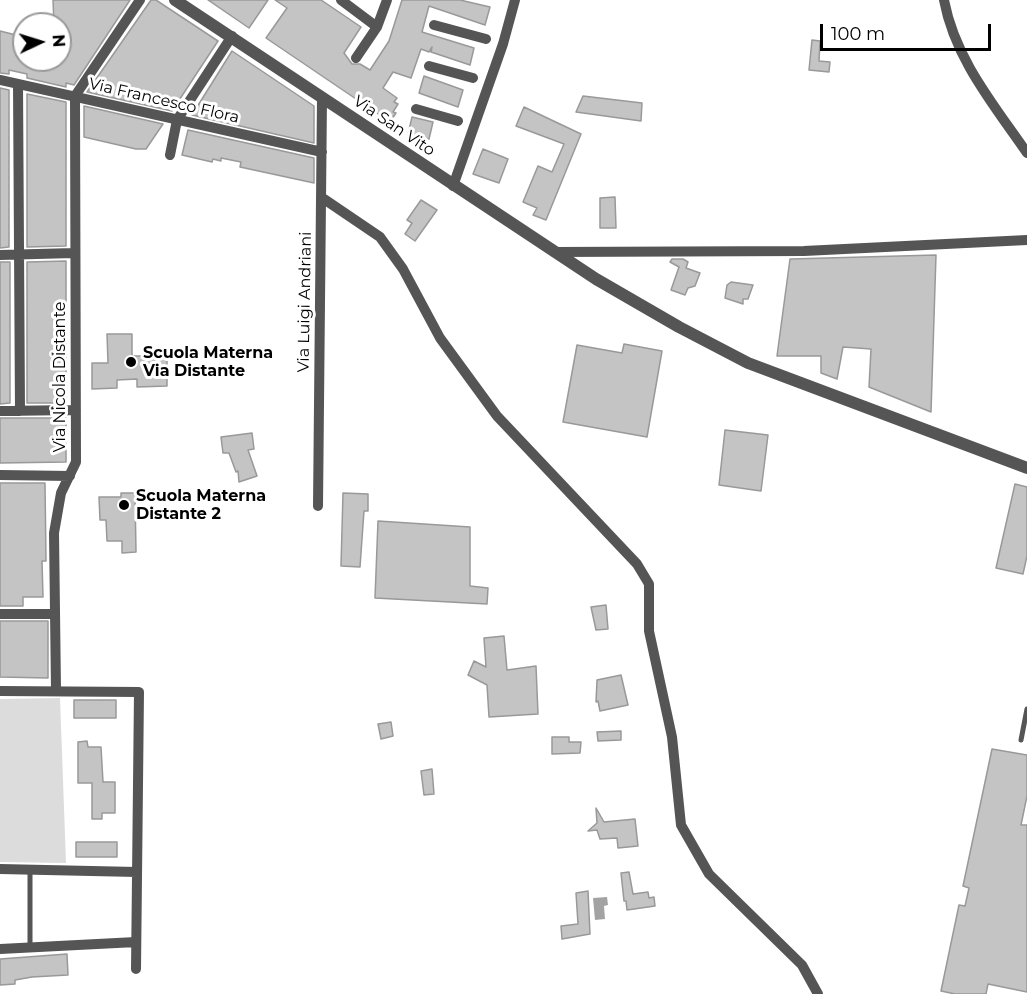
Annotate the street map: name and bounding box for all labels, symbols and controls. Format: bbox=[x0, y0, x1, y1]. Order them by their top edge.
north arrow bbox=[12, 12, 72, 72]
scale bar bbox=[823, 12, 994, 50]
text: 100 m bbox=[831, 23, 885, 45]
text: N bbox=[49, 34, 68, 48]
street label: Via Francesco Flora bbox=[87, 74, 241, 128]
street label: Via San Vito bbox=[350, 92, 438, 160]
street label: Via Luigi Andriani bbox=[294, 231, 316, 373]
street label: Via Nicola Distante bbox=[50, 302, 70, 452]
place label: Scuola Materna Via Distante bbox=[143, 343, 273, 381]
marker: Scuola Materna Via Distante bbox=[124, 355, 138, 369]
place label: Scuola Materna Distante 2 bbox=[136, 486, 266, 524]
marker: Scuola Materna Distante 2 bbox=[117, 498, 131, 512]

